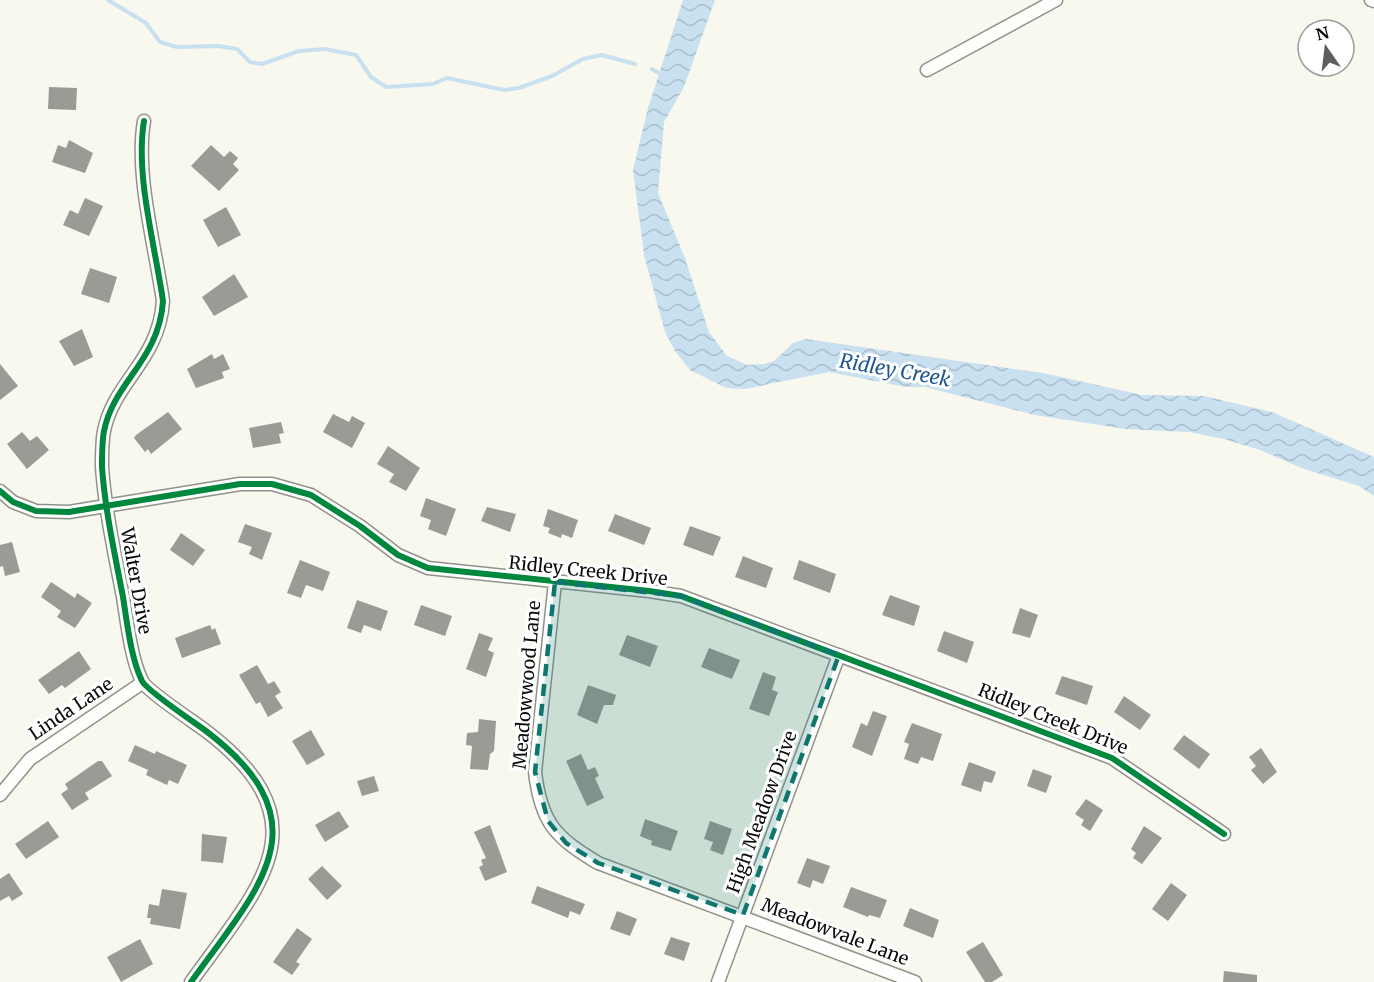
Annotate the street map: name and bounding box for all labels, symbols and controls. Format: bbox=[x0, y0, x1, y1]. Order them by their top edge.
north arrow bbox=[1296, 18, 1356, 78]
text: N bbox=[1314, 22, 1331, 45]
water label: Ridley Creek bbox=[838, 347, 953, 392]
street label: Walter Drive bbox=[116, 525, 157, 636]
street label: Ridley Creek Drive bbox=[507, 551, 669, 590]
street label: Meadowwood Lane bbox=[508, 600, 545, 770]
street label: Linda Lane bbox=[24, 672, 117, 745]
street label: Ridley Creek Drive bbox=[975, 678, 1132, 759]
street label: High Meadow Drive bbox=[721, 727, 802, 896]
street label: Meadowvale Lane bbox=[758, 893, 912, 970]

